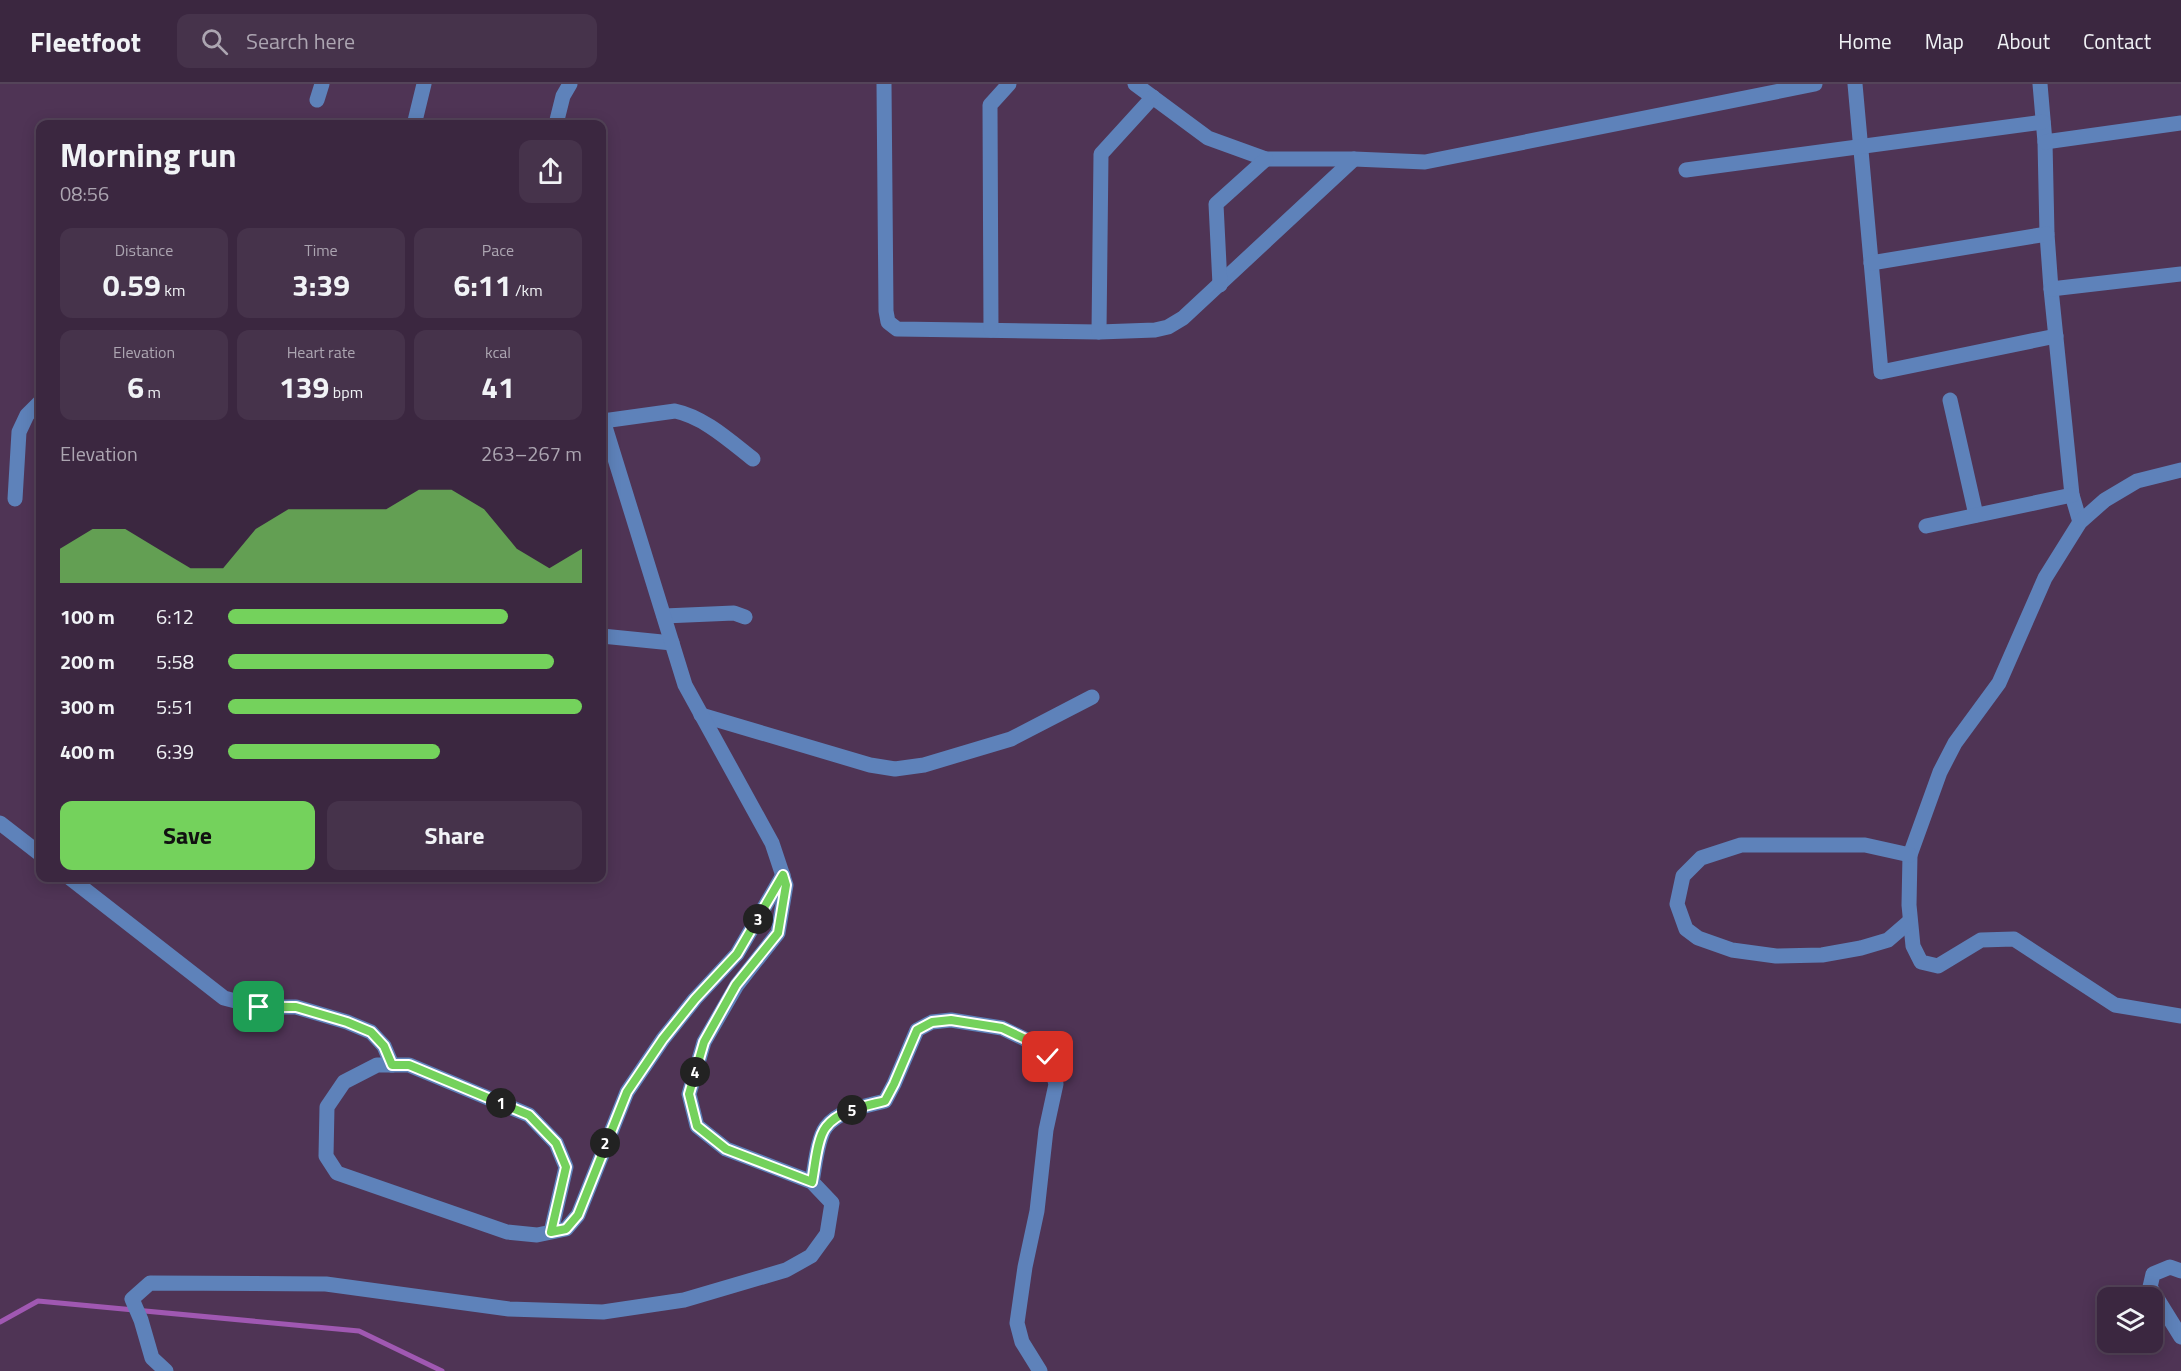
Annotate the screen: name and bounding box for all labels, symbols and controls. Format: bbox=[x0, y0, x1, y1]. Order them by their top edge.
search box bbox=[177, 14, 597, 68]
text: Fleetfoot bbox=[30, 20, 141, 63]
text: Search here bbox=[246, 24, 355, 58]
icon: search bbox=[198, 25, 231, 58]
text: Home bbox=[1838, 25, 1892, 57]
text: Map bbox=[1925, 25, 1964, 57]
text: About bbox=[1997, 25, 2050, 57]
text: Contact bbox=[2083, 25, 2151, 57]
text: Morning run bbox=[60, 130, 237, 180]
button: share bbox=[519, 140, 582, 203]
text: 08:56 bbox=[60, 178, 109, 209]
text: Distance bbox=[115, 238, 173, 262]
text: Time bbox=[304, 238, 338, 262]
text: Pace bbox=[482, 238, 514, 262]
text: 0.59 bbox=[103, 262, 161, 308]
text: 3:39 bbox=[292, 262, 350, 308]
text: 6:11 bbox=[453, 262, 511, 308]
text: km bbox=[161, 278, 185, 302]
text: /km bbox=[511, 278, 543, 302]
text: Elevation bbox=[113, 340, 175, 364]
text: Heart rate bbox=[287, 340, 355, 364]
text: kcal bbox=[485, 340, 511, 364]
text: 6 bbox=[127, 364, 144, 410]
text: 139 bbox=[279, 364, 329, 410]
text: 41 bbox=[481, 364, 515, 410]
text: m bbox=[144, 380, 161, 404]
text: bpm bbox=[329, 380, 363, 404]
text: Elevation bbox=[60, 438, 138, 469]
text: 263–267 m bbox=[481, 438, 582, 469]
text: 100 m bbox=[60, 601, 115, 632]
text: 6:12 bbox=[156, 601, 194, 632]
text: 200 m bbox=[60, 646, 115, 677]
text: 5:58 bbox=[156, 646, 194, 677]
text: 300 m bbox=[60, 691, 115, 722]
text: 5:51 bbox=[156, 691, 194, 722]
text: 400 m bbox=[60, 736, 115, 767]
text: 6:39 bbox=[156, 736, 194, 767]
button: Save bbox=[60, 801, 315, 870]
button: Share bbox=[327, 801, 582, 870]
pin: 3 bbox=[743, 904, 773, 934]
text: 3 bbox=[754, 907, 762, 931]
pin bbox=[233, 981, 284, 1032]
icon: arrive bbox=[242, 990, 275, 1023]
pin bbox=[1022, 1031, 1073, 1082]
icon: check bbox=[1031, 1040, 1064, 1073]
pin: 4 bbox=[680, 1057, 710, 1087]
text: 4 bbox=[691, 1060, 699, 1084]
pin: 1 bbox=[486, 1088, 516, 1118]
text: 1 bbox=[497, 1091, 505, 1115]
pin: 5 bbox=[837, 1095, 867, 1125]
text: 5 bbox=[848, 1098, 856, 1122]
pin: 2 bbox=[590, 1128, 620, 1158]
text: 2 bbox=[601, 1131, 609, 1155]
map controls bbox=[2097, 1287, 2163, 1353]
button: layers bbox=[2097, 1287, 2163, 1353]

